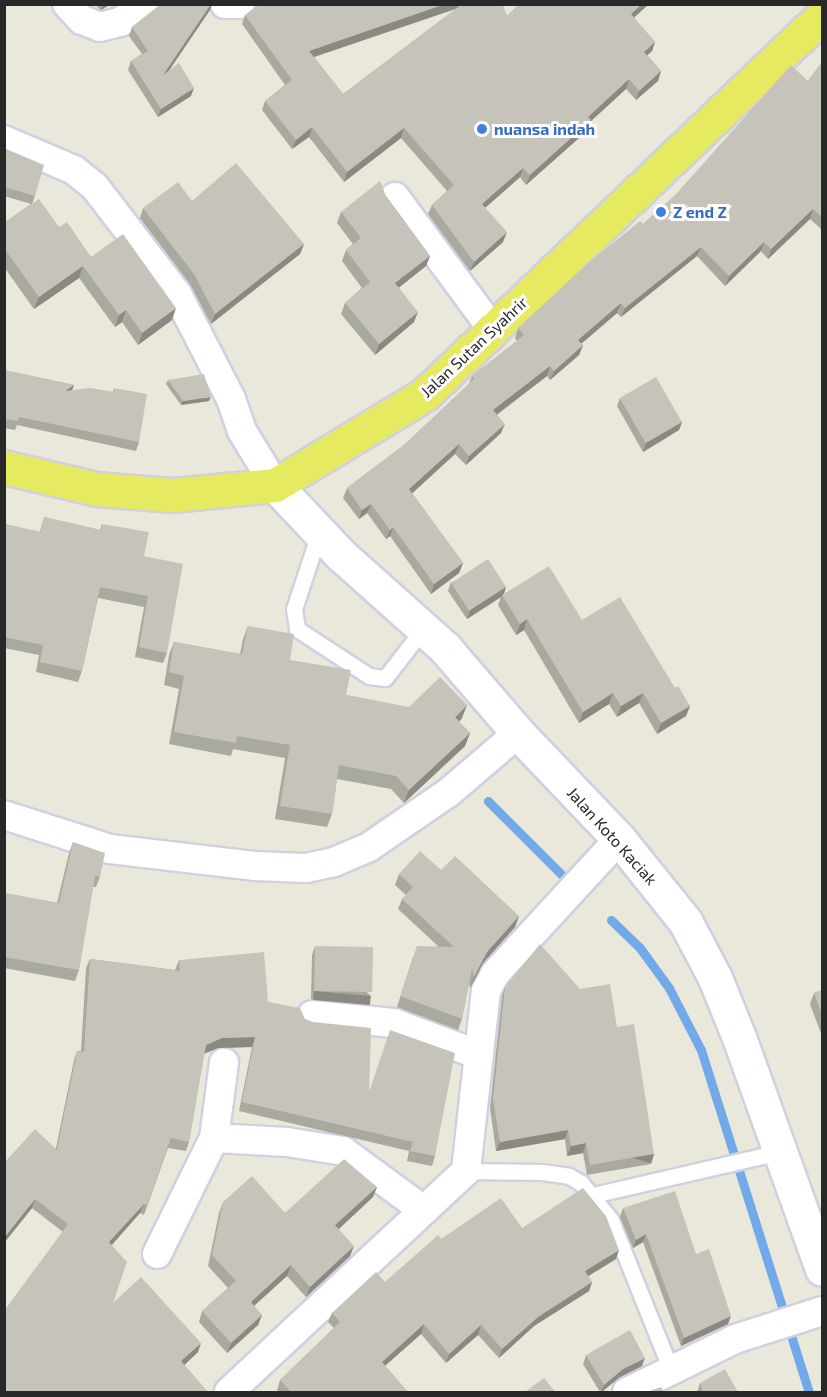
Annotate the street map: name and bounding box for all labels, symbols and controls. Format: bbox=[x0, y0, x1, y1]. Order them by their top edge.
place label: nuansa indah bbox=[494, 119, 595, 139]
marker: nuansa indah bbox=[475, 122, 489, 136]
place label: Z end Z bbox=[673, 202, 727, 222]
marker: Z end Z bbox=[654, 205, 668, 219]
street label: Jalan Sutan Syahrir bbox=[417, 293, 531, 401]
street label: Jalan Koto Kaciak bbox=[563, 783, 661, 889]

